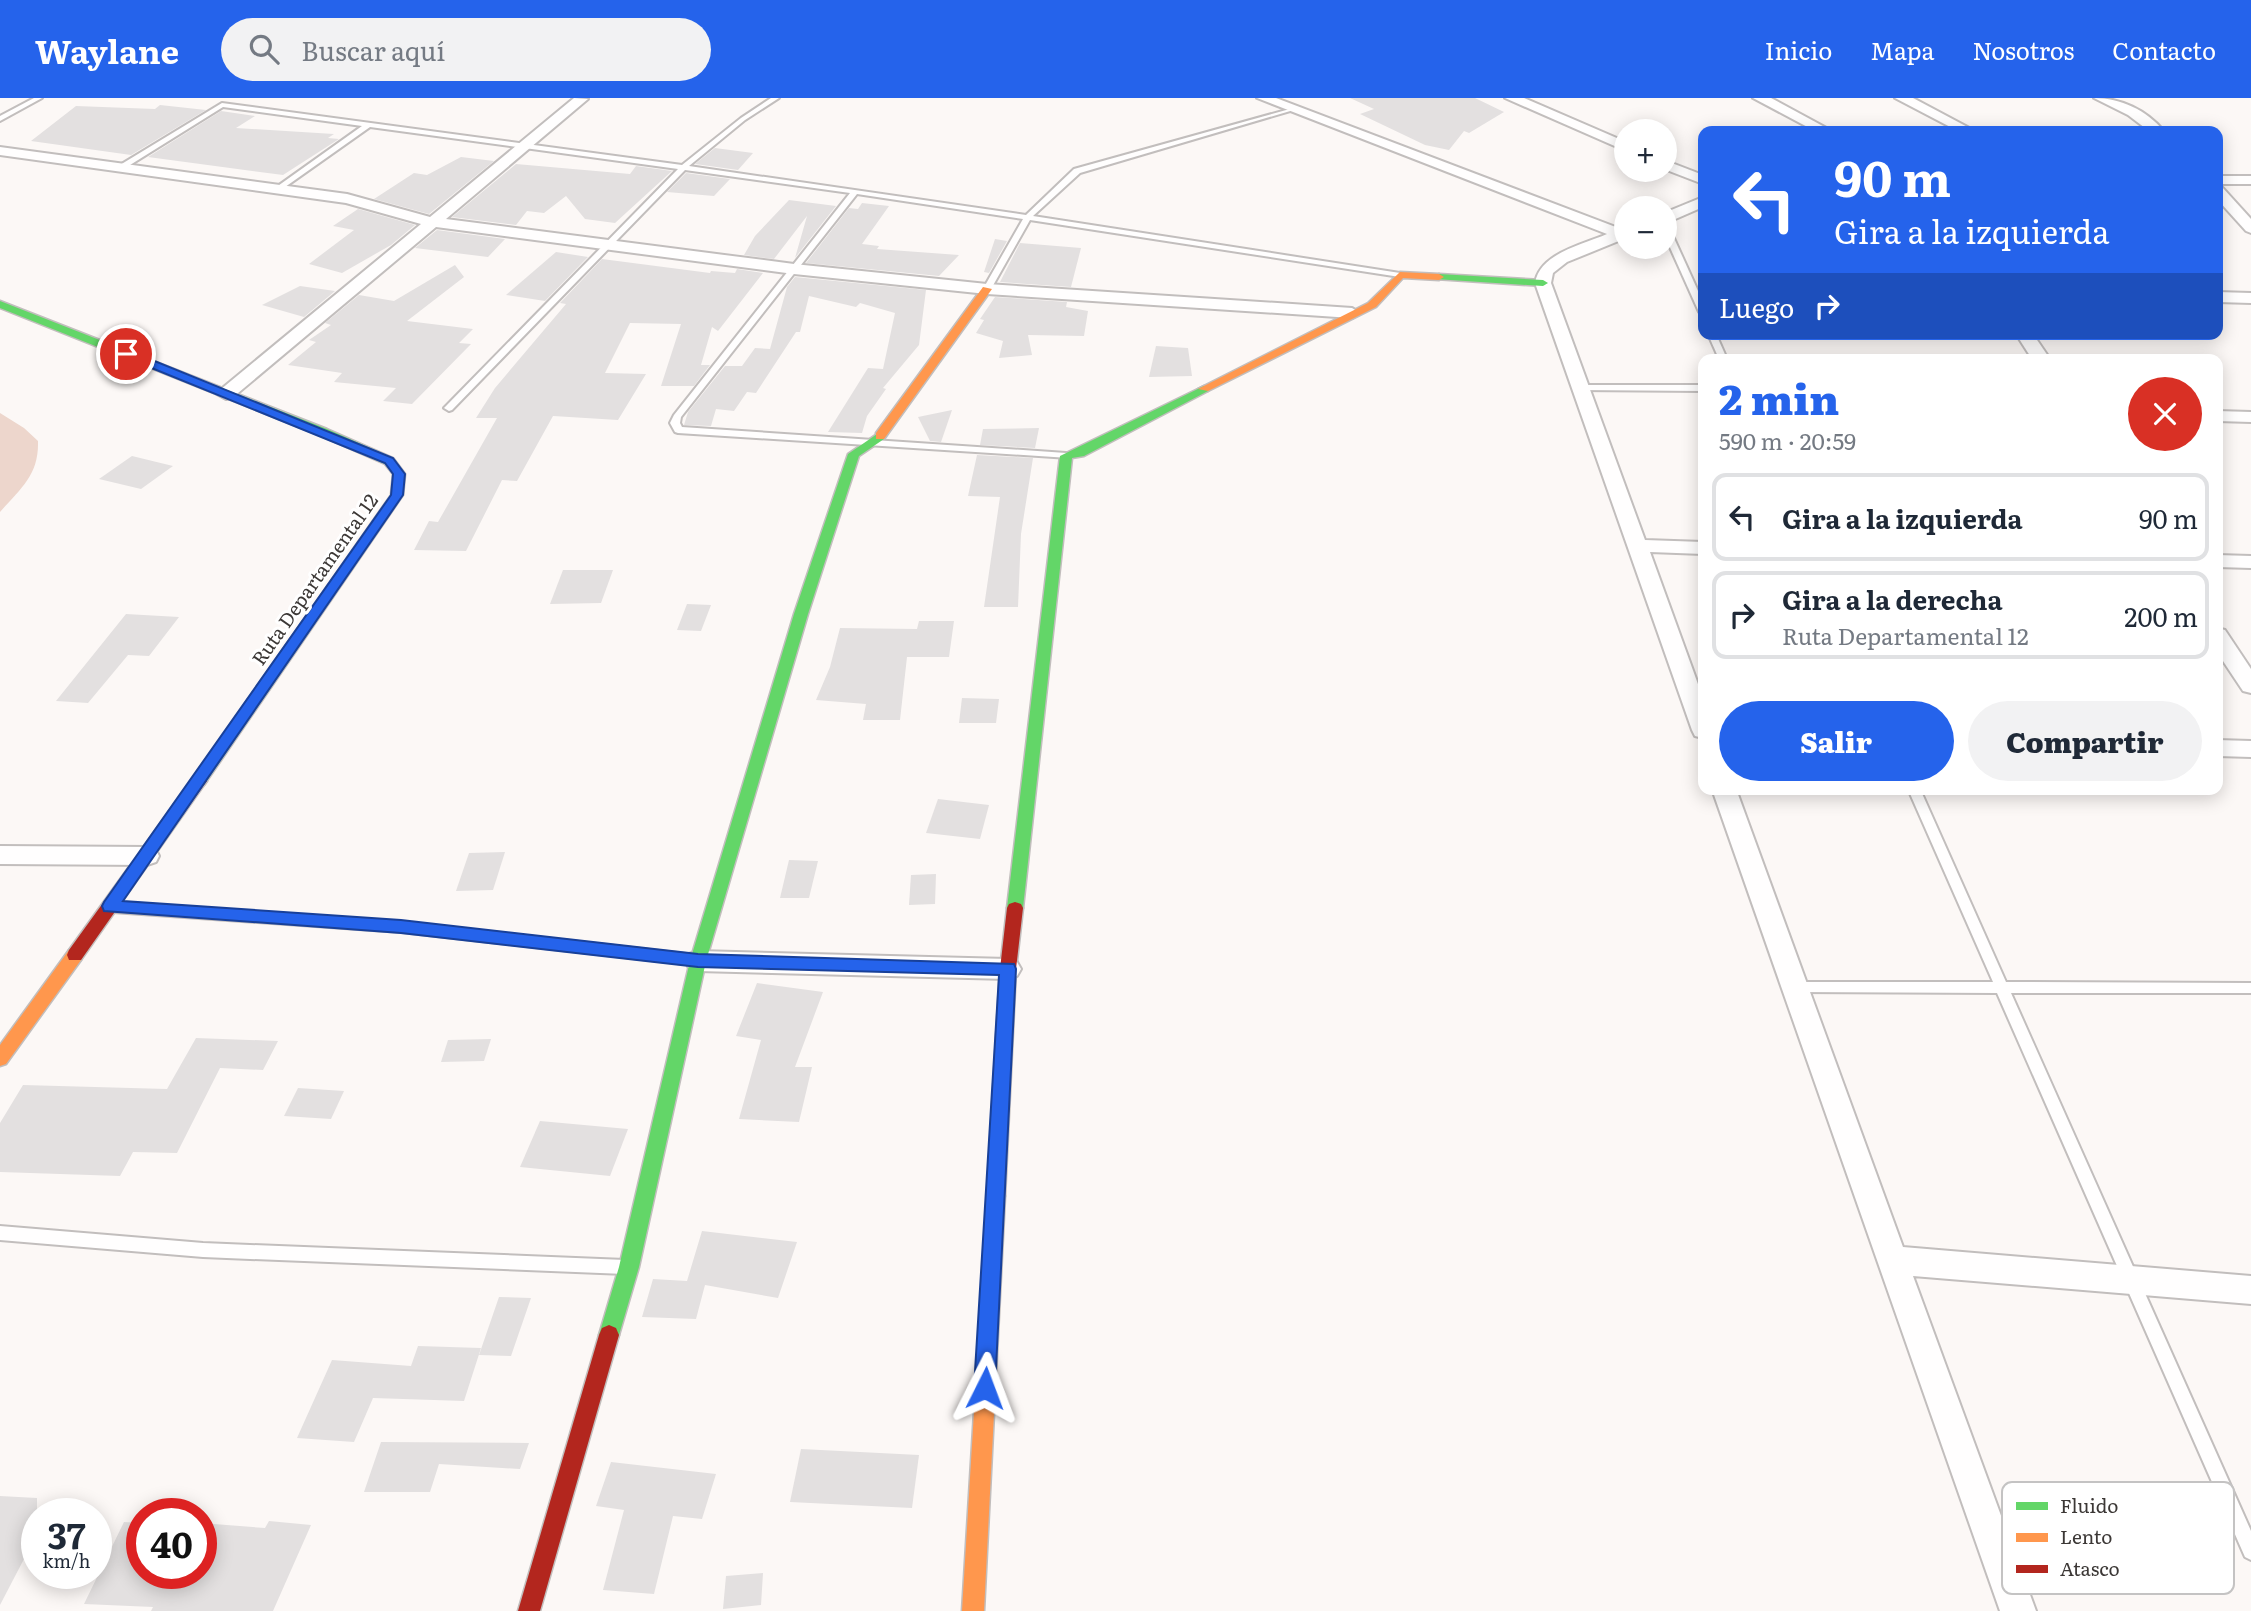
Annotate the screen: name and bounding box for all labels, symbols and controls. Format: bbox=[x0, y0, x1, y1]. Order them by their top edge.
search box bbox=[221, 18, 711, 81]
text: Waylane bbox=[35, 25, 179, 74]
icon: search bbox=[245, 30, 283, 68]
text: Buscar aquí bbox=[301, 30, 445, 69]
text: Inicio bbox=[1765, 32, 1832, 67]
text: Mapa bbox=[1870, 32, 1934, 67]
text: Nosotros bbox=[1972, 32, 2074, 67]
text: Contacto bbox=[2112, 32, 2216, 67]
map controls bbox=[1614, 119, 1677, 259]
button: + bbox=[1614, 119, 1677, 182]
text: 90 m bbox=[1834, 139, 1951, 212]
icon: left bbox=[1719, 154, 1810, 245]
button: − bbox=[1614, 196, 1677, 259]
text: Gira a la izquierda bbox=[1834, 206, 2109, 254]
text: Luego bbox=[1719, 287, 1794, 326]
icon: right bbox=[1808, 287, 1846, 325]
pin bbox=[96, 324, 156, 384]
icon: arrive bbox=[107, 335, 145, 373]
text: 2 min bbox=[1719, 366, 1839, 428]
button: close bbox=[2128, 377, 2202, 451]
text: 590 m · 20:59 bbox=[1719, 423, 1856, 457]
street label: Ruta Departamental 12 bbox=[244, 488, 384, 670]
icon: left bbox=[1723, 498, 1761, 536]
text: Gira a la izquierda bbox=[1782, 498, 2023, 537]
text: 90 m bbox=[2139, 498, 2198, 537]
text: Gira a la derecha bbox=[1782, 579, 2002, 618]
icon: right bbox=[1723, 596, 1761, 634]
text: 200 m bbox=[2124, 596, 2198, 635]
text: Ruta Departamental 12 bbox=[1782, 618, 2029, 652]
button: Salir bbox=[1719, 701, 1954, 781]
button: Compartir bbox=[1968, 701, 2202, 781]
position arrow bbox=[948, 1351, 1022, 1425]
legend bbox=[2002, 1482, 2234, 1594]
text: Fluido bbox=[2060, 1491, 2118, 1519]
speed limit sign: 40 bbox=[126, 1498, 217, 1589]
text: 37 bbox=[48, 1508, 85, 1560]
text: Lento bbox=[2060, 1522, 2113, 1550]
text: km/h bbox=[43, 1547, 90, 1574]
text: Atasco bbox=[2060, 1554, 2120, 1582]

